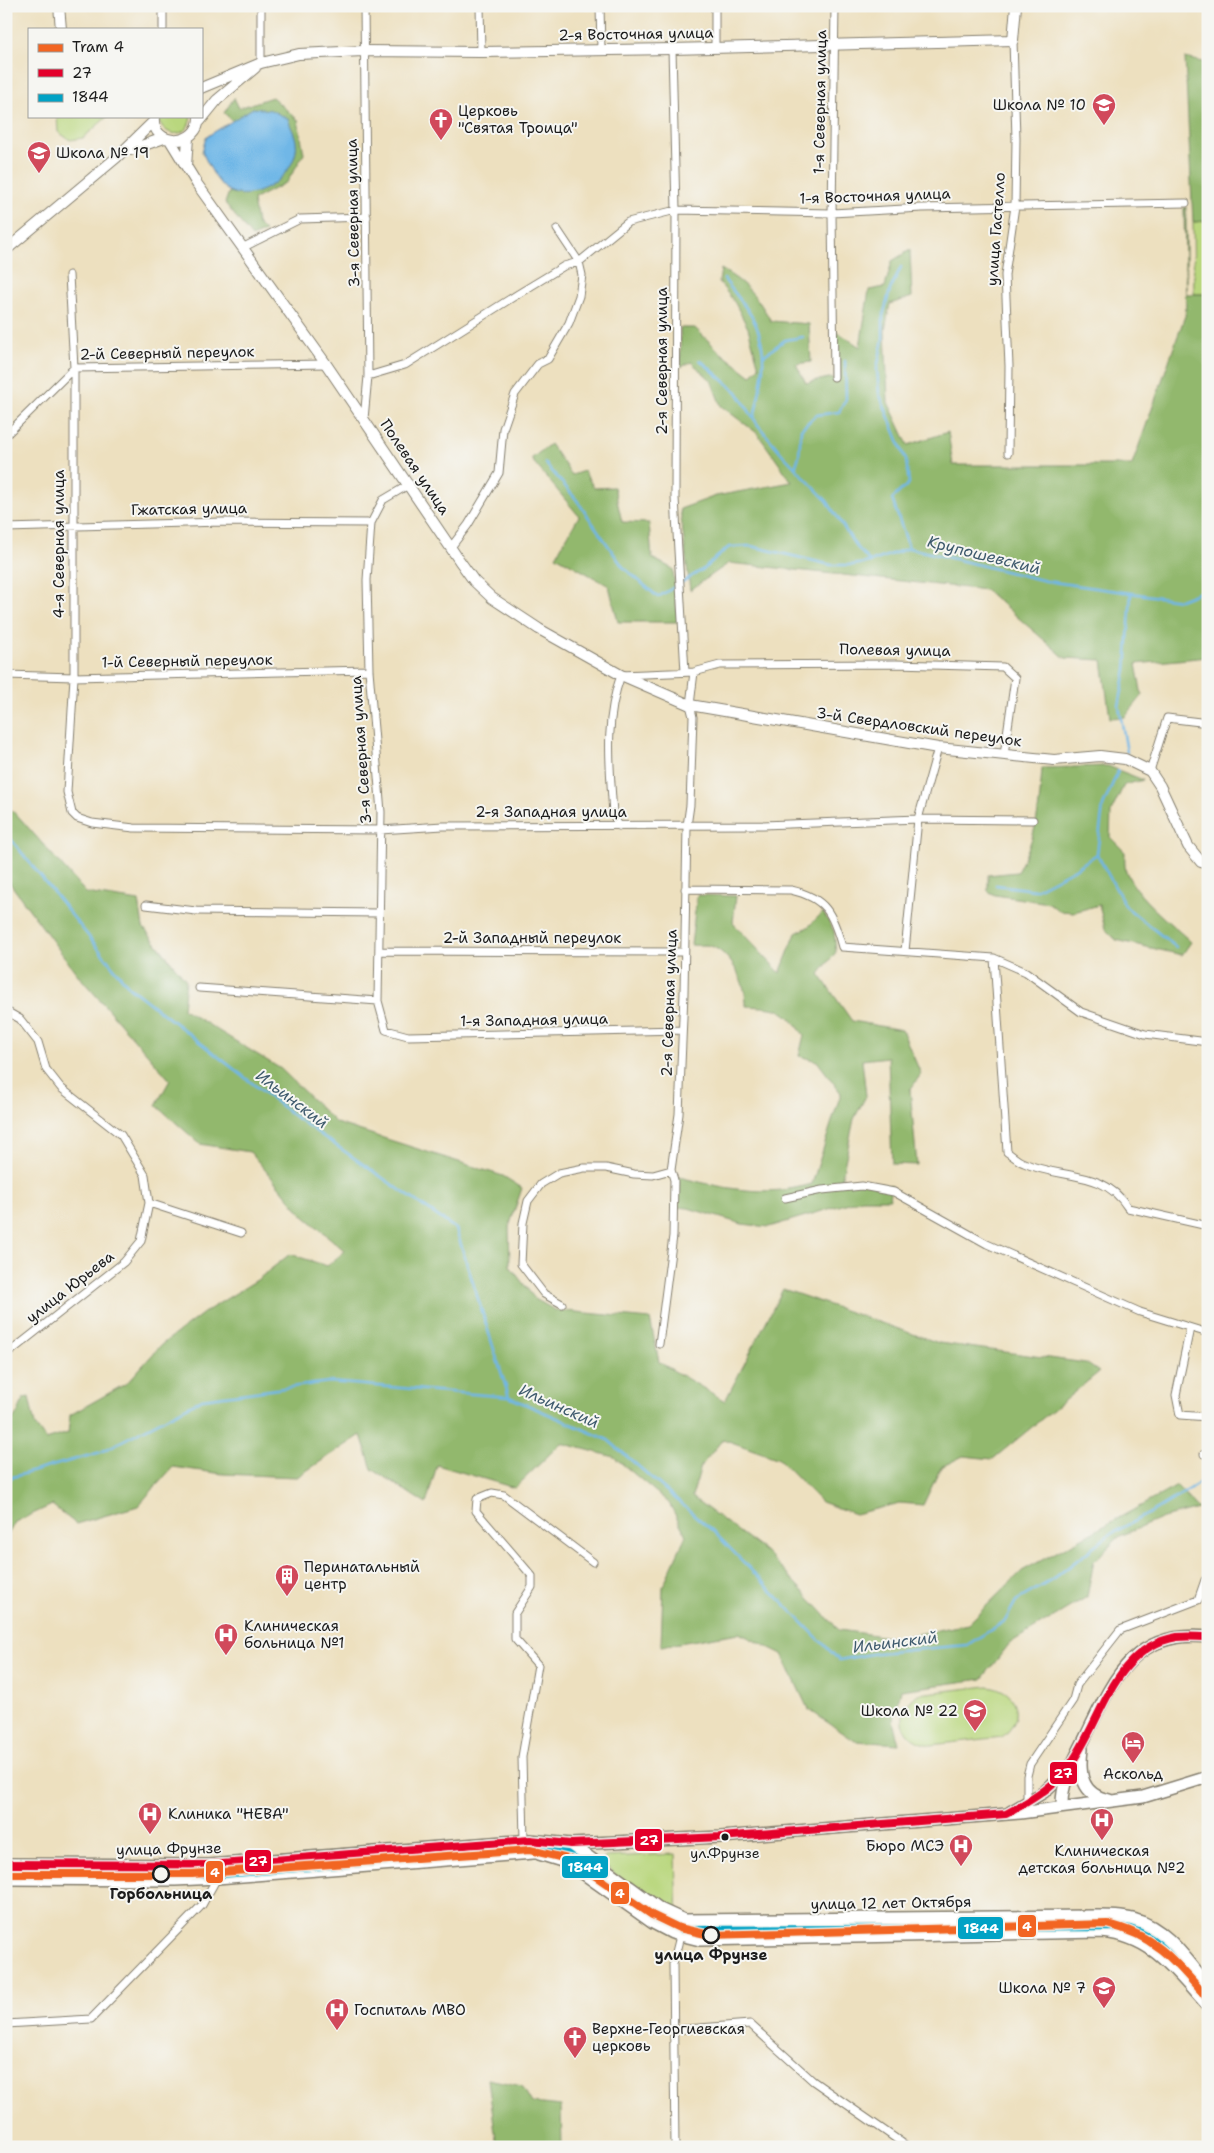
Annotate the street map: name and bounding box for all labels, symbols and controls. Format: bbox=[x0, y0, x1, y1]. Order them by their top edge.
street label: 2-я Восточная улица bbox=[558, 23, 714, 45]
legend bbox=[28, 28, 202, 118]
street label: 1-я Северная улица bbox=[809, 29, 831, 174]
text: Tram 4 bbox=[72, 37, 124, 57]
text: 27 bbox=[72, 63, 92, 83]
text: 1844 bbox=[72, 87, 109, 107]
school or university icon: Школа № 10 bbox=[1091, 92, 1117, 126]
place label: Школа № 10 bbox=[993, 95, 1086, 115]
place label: Церковь "Святая Троица" bbox=[458, 101, 578, 138]
church icon: Церковь "Святая Троица" bbox=[428, 107, 454, 141]
street label: 3-я Северная улица bbox=[342, 138, 364, 287]
school or university icon: Школа № 19 bbox=[26, 140, 52, 174]
place label: Школа № 19 bbox=[56, 143, 149, 163]
street label: улица Гастелло bbox=[982, 172, 1010, 286]
street label: 1-я Восточная улица bbox=[799, 183, 952, 209]
street label: 2-я Северная улица bbox=[652, 286, 672, 435]
street label: 2-й Северный переулок bbox=[79, 341, 255, 365]
street label: Полевая улица bbox=[376, 415, 455, 519]
street label: 4-я Северная улица bbox=[49, 469, 69, 618]
street label: Гжатская улица bbox=[131, 498, 248, 520]
water label: Крупошевский bbox=[925, 531, 1043, 579]
street label: Полевая улица bbox=[839, 639, 952, 661]
street label: 1-й Северный переулок bbox=[101, 650, 273, 672]
street label: 3-я Северная улица bbox=[346, 675, 376, 825]
street label: 3-й Свердловский переулок bbox=[815, 703, 1023, 751]
street label: 2-я Западная улица bbox=[475, 802, 627, 822]
street label: 2-й Западный переулок bbox=[443, 928, 621, 948]
street label: 2-я Северная улица bbox=[656, 928, 682, 1077]
street label: 1-я Западная улица bbox=[460, 1009, 609, 1031]
water label: Ильинский bbox=[252, 1065, 332, 1133]
street label: улица Юрьева bbox=[22, 1246, 119, 1328]
water label: Ильинский bbox=[516, 1379, 602, 1433]
place label: Перинатальный центр bbox=[304, 1557, 420, 1594]
building icon: Перинатальный центр bbox=[274, 1563, 300, 1597]
place label: Клиническая больница №1 bbox=[244, 1616, 345, 1653]
hospital icon: Клиническая больница №1 bbox=[213, 1622, 239, 1656]
water label: Ильинский bbox=[851, 1626, 939, 1658]
school or university icon: Школа № 22 bbox=[962, 1698, 988, 1732]
place label: Школа № 22 bbox=[861, 1701, 958, 1721]
hotel icon: Аскольд bbox=[1120, 1730, 1146, 1764]
line badge: 27 bbox=[1049, 1761, 1078, 1785]
text: 27 bbox=[1054, 1764, 1073, 1782]
place label: Аскольд bbox=[1103, 1764, 1163, 1784]
hospital icon: Клиника "НЕВА" bbox=[137, 1801, 163, 1835]
place label: Клиника "НЕВА" bbox=[168, 1804, 289, 1824]
hospital icon: Клиническая детская больница №2 bbox=[1089, 1807, 1115, 1841]
line badge: 27 bbox=[634, 1828, 663, 1852]
text: 27 bbox=[640, 1831, 659, 1849]
marker: ул.Фрунзе bbox=[720, 1832, 730, 1842]
hospital icon: Бюро МСЭ bbox=[948, 1833, 974, 1867]
place label: Бюро МСЭ bbox=[866, 1836, 944, 1856]
street label: улица Фрунзе bbox=[116, 1838, 222, 1860]
place label: Клиническая детская больница №2 bbox=[1018, 1841, 1186, 1878]
place label: ул.Фрунзе bbox=[690, 1844, 760, 1862]
line badge: 27 bbox=[244, 1849, 272, 1873]
text: 27 bbox=[249, 1852, 268, 1870]
line badge: 1844 bbox=[561, 1855, 609, 1879]
text: 1844 bbox=[567, 1858, 603, 1876]
line badge: 4 bbox=[205, 1860, 224, 1884]
text: 4 bbox=[210, 1863, 220, 1881]
marker: Горбольница bbox=[152, 1865, 170, 1883]
line badge: 4 bbox=[610, 1881, 630, 1905]
place label: Горбольница bbox=[110, 1884, 213, 1904]
text: 4 bbox=[615, 1884, 625, 1902]
street label: улица 12 лет Октября bbox=[810, 1892, 972, 1914]
line badge: 4 bbox=[1017, 1914, 1037, 1938]
line badge: 1844 bbox=[957, 1916, 1004, 1940]
text: 4 bbox=[1022, 1917, 1032, 1935]
text: 1844 bbox=[963, 1919, 999, 1937]
marker: улица Фрунзе bbox=[702, 1926, 720, 1944]
place label: улица Фрунзе bbox=[655, 1945, 767, 1965]
school or university icon: Школа № 7 bbox=[1091, 1975, 1117, 2009]
place label: Школа № 7 bbox=[999, 1978, 1086, 1998]
hospital icon: Госпиталь МВО bbox=[324, 1997, 350, 2031]
place label: Госпиталь МВО bbox=[354, 2000, 466, 2020]
place label: Верхне-Георгиевская церковь bbox=[592, 2019, 745, 2056]
church icon: Верхне-Георгиевская церковь bbox=[562, 2025, 588, 2059]

